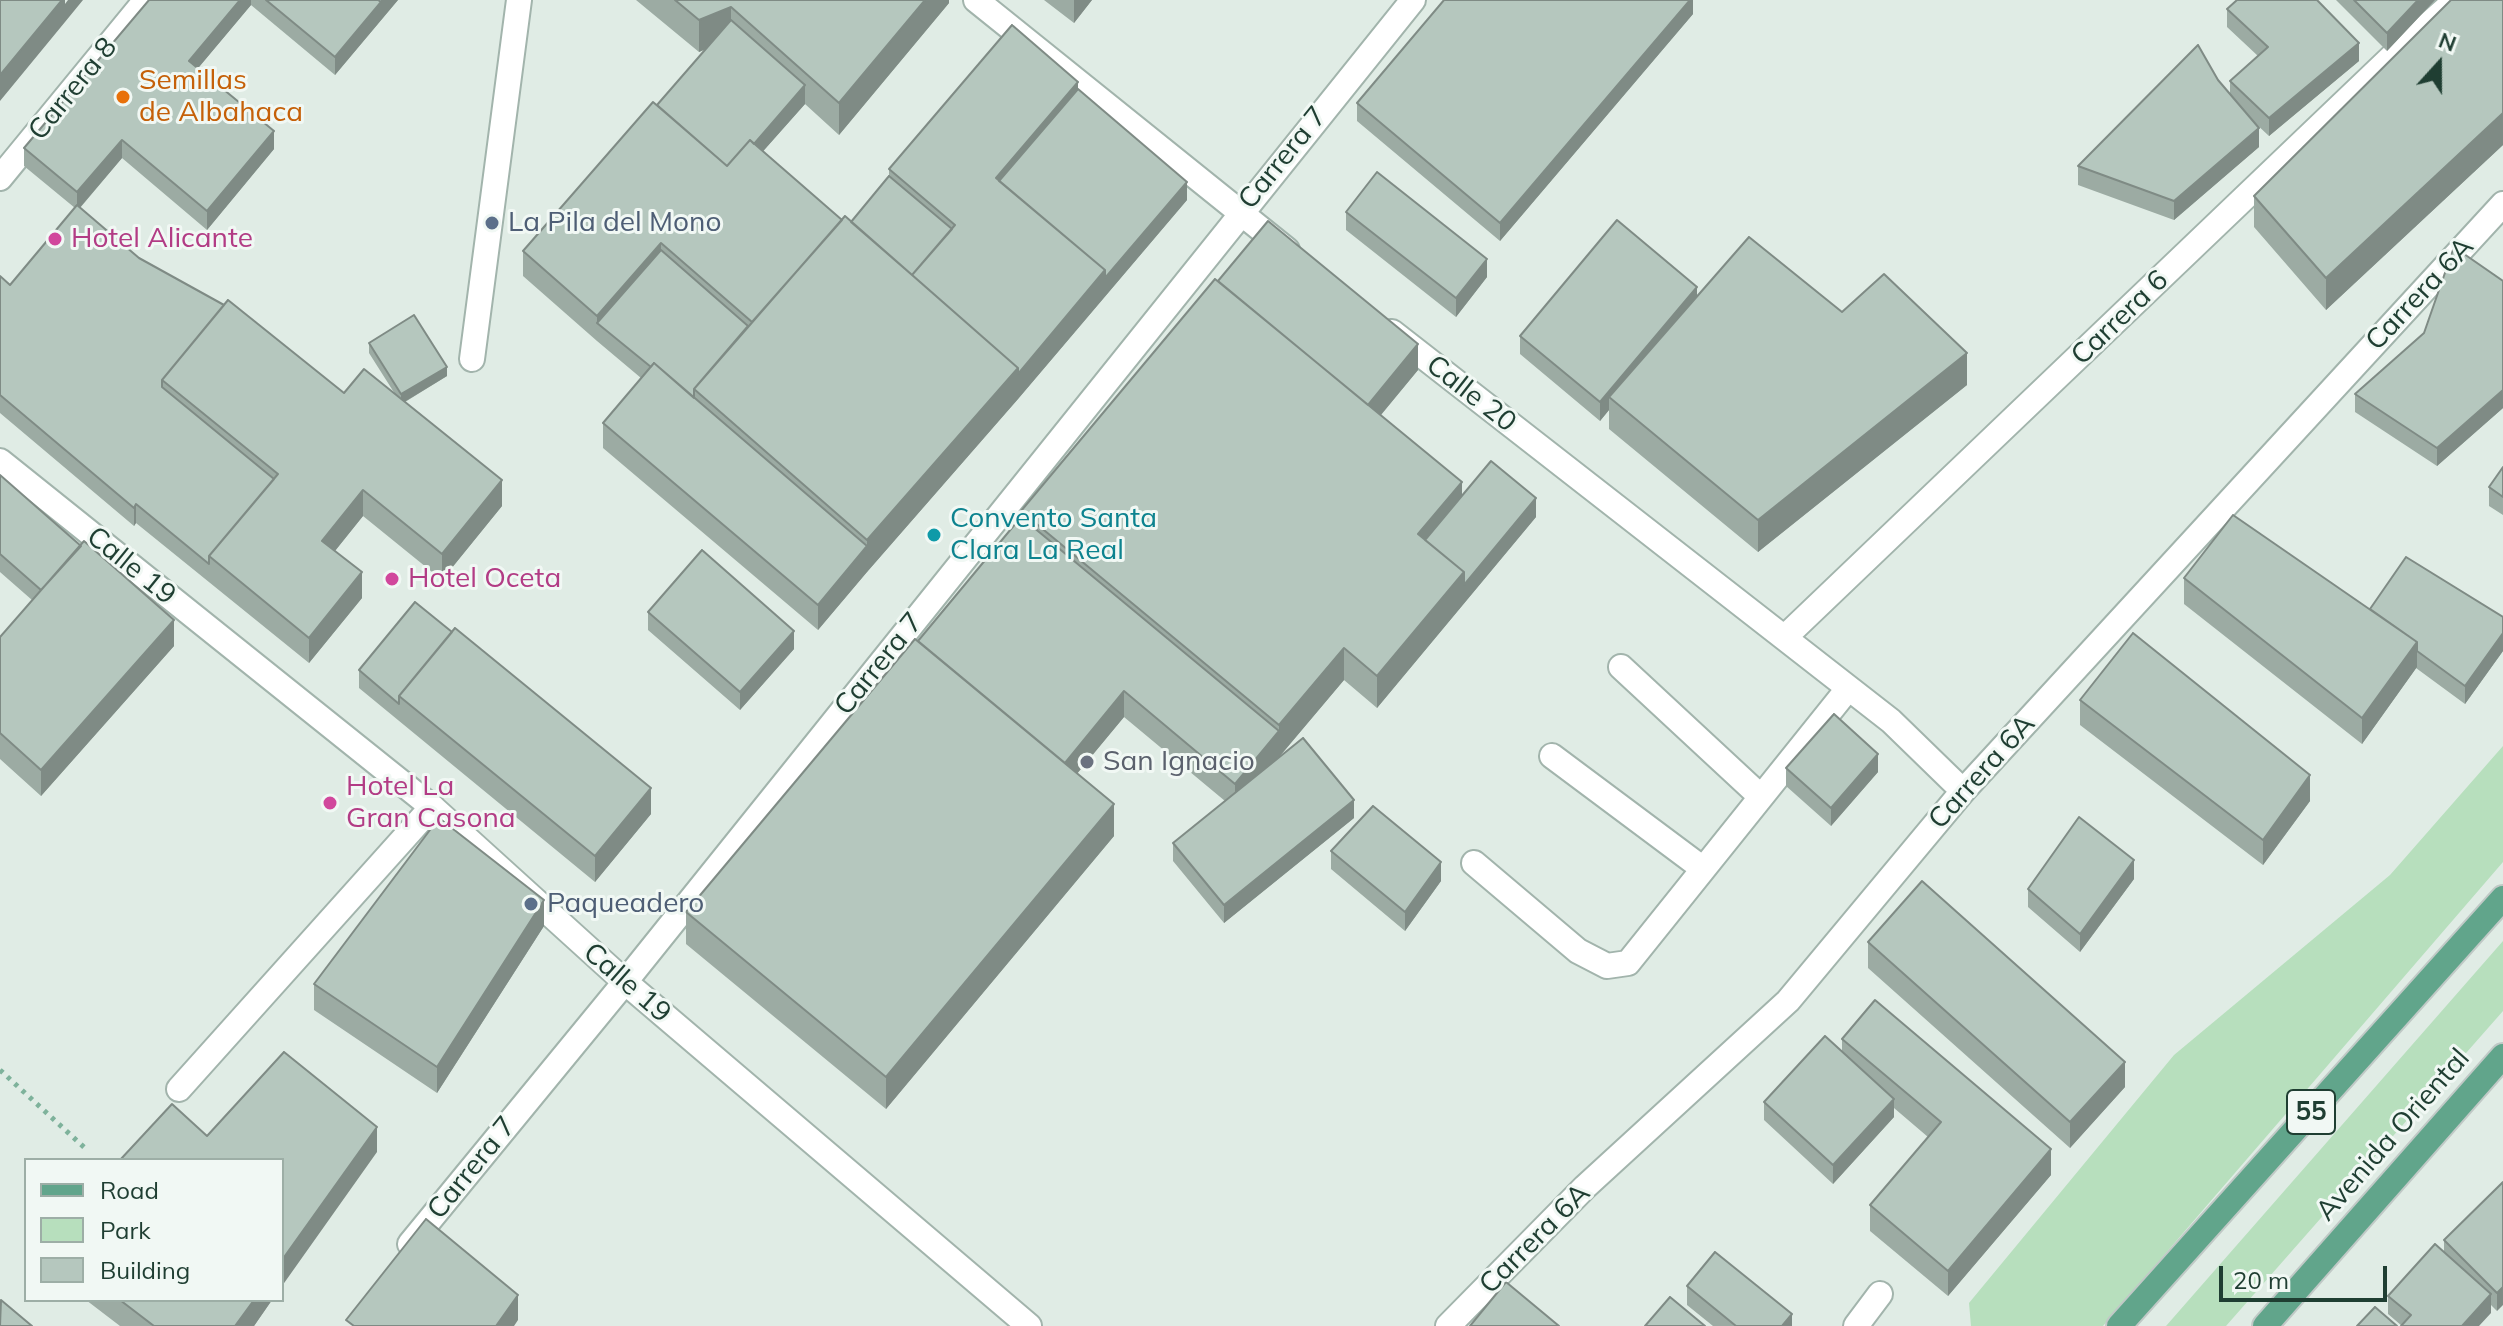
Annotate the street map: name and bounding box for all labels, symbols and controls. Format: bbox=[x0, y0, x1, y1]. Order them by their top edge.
north arrow bbox=[2399, 24, 2479, 104]
text: N bbox=[2435, 26, 2460, 58]
street label: Carrera 8 bbox=[22, 31, 124, 147]
place label: Semillas de Albahaca bbox=[139, 64, 303, 130]
marker: Semillas de Albahaca bbox=[114, 88, 132, 106]
street label: Carrera 7 bbox=[1232, 100, 1334, 216]
place label: La Pila del Mono bbox=[508, 206, 721, 240]
marker: La Pila del Mono bbox=[483, 214, 501, 232]
place label: Hotel Alicante bbox=[71, 222, 253, 256]
marker: Hotel Alicante bbox=[46, 230, 64, 248]
street label: Carrera 6A bbox=[2359, 230, 2481, 358]
street label: Carrera 6 bbox=[2065, 264, 2175, 372]
street label: Calle 20 bbox=[1419, 348, 1523, 440]
place label: Convento Santa Clara La Real bbox=[950, 502, 1157, 568]
street label: Calle 19 bbox=[80, 520, 182, 612]
marker: Convento Santa Clara La Real bbox=[925, 526, 943, 544]
place label: Hotel Oceta bbox=[408, 562, 561, 596]
marker: Hotel Oceta bbox=[383, 570, 401, 588]
street label: Carrera 7 bbox=[828, 606, 930, 722]
street label: Carrera 6A bbox=[1922, 708, 2042, 836]
place label: San Ignacio bbox=[1103, 745, 1255, 779]
marker: San Ignacio bbox=[1078, 753, 1096, 771]
place label: Hotel La Gran Casona bbox=[346, 770, 516, 836]
marker: Hotel La Gran Casona bbox=[321, 794, 339, 812]
place label: Paqueadero bbox=[547, 887, 704, 921]
marker: Paqueadero bbox=[522, 895, 540, 913]
street label: Calle 19 bbox=[576, 936, 678, 1030]
street label: Avenida Oriental bbox=[2309, 1042, 2477, 1228]
road number: 55 bbox=[2287, 1090, 2335, 1134]
street label: Carrera 7 bbox=[421, 1110, 523, 1226]
legend bbox=[24, 1158, 284, 1302]
text: Road bbox=[100, 1175, 159, 1205]
street label: Carrera 6A bbox=[1473, 1177, 1597, 1301]
text: Park bbox=[100, 1215, 151, 1245]
scale bar bbox=[2223, 1250, 2391, 1300]
text: Building bbox=[100, 1255, 190, 1285]
text: 20 m bbox=[2233, 1265, 2289, 1295]

